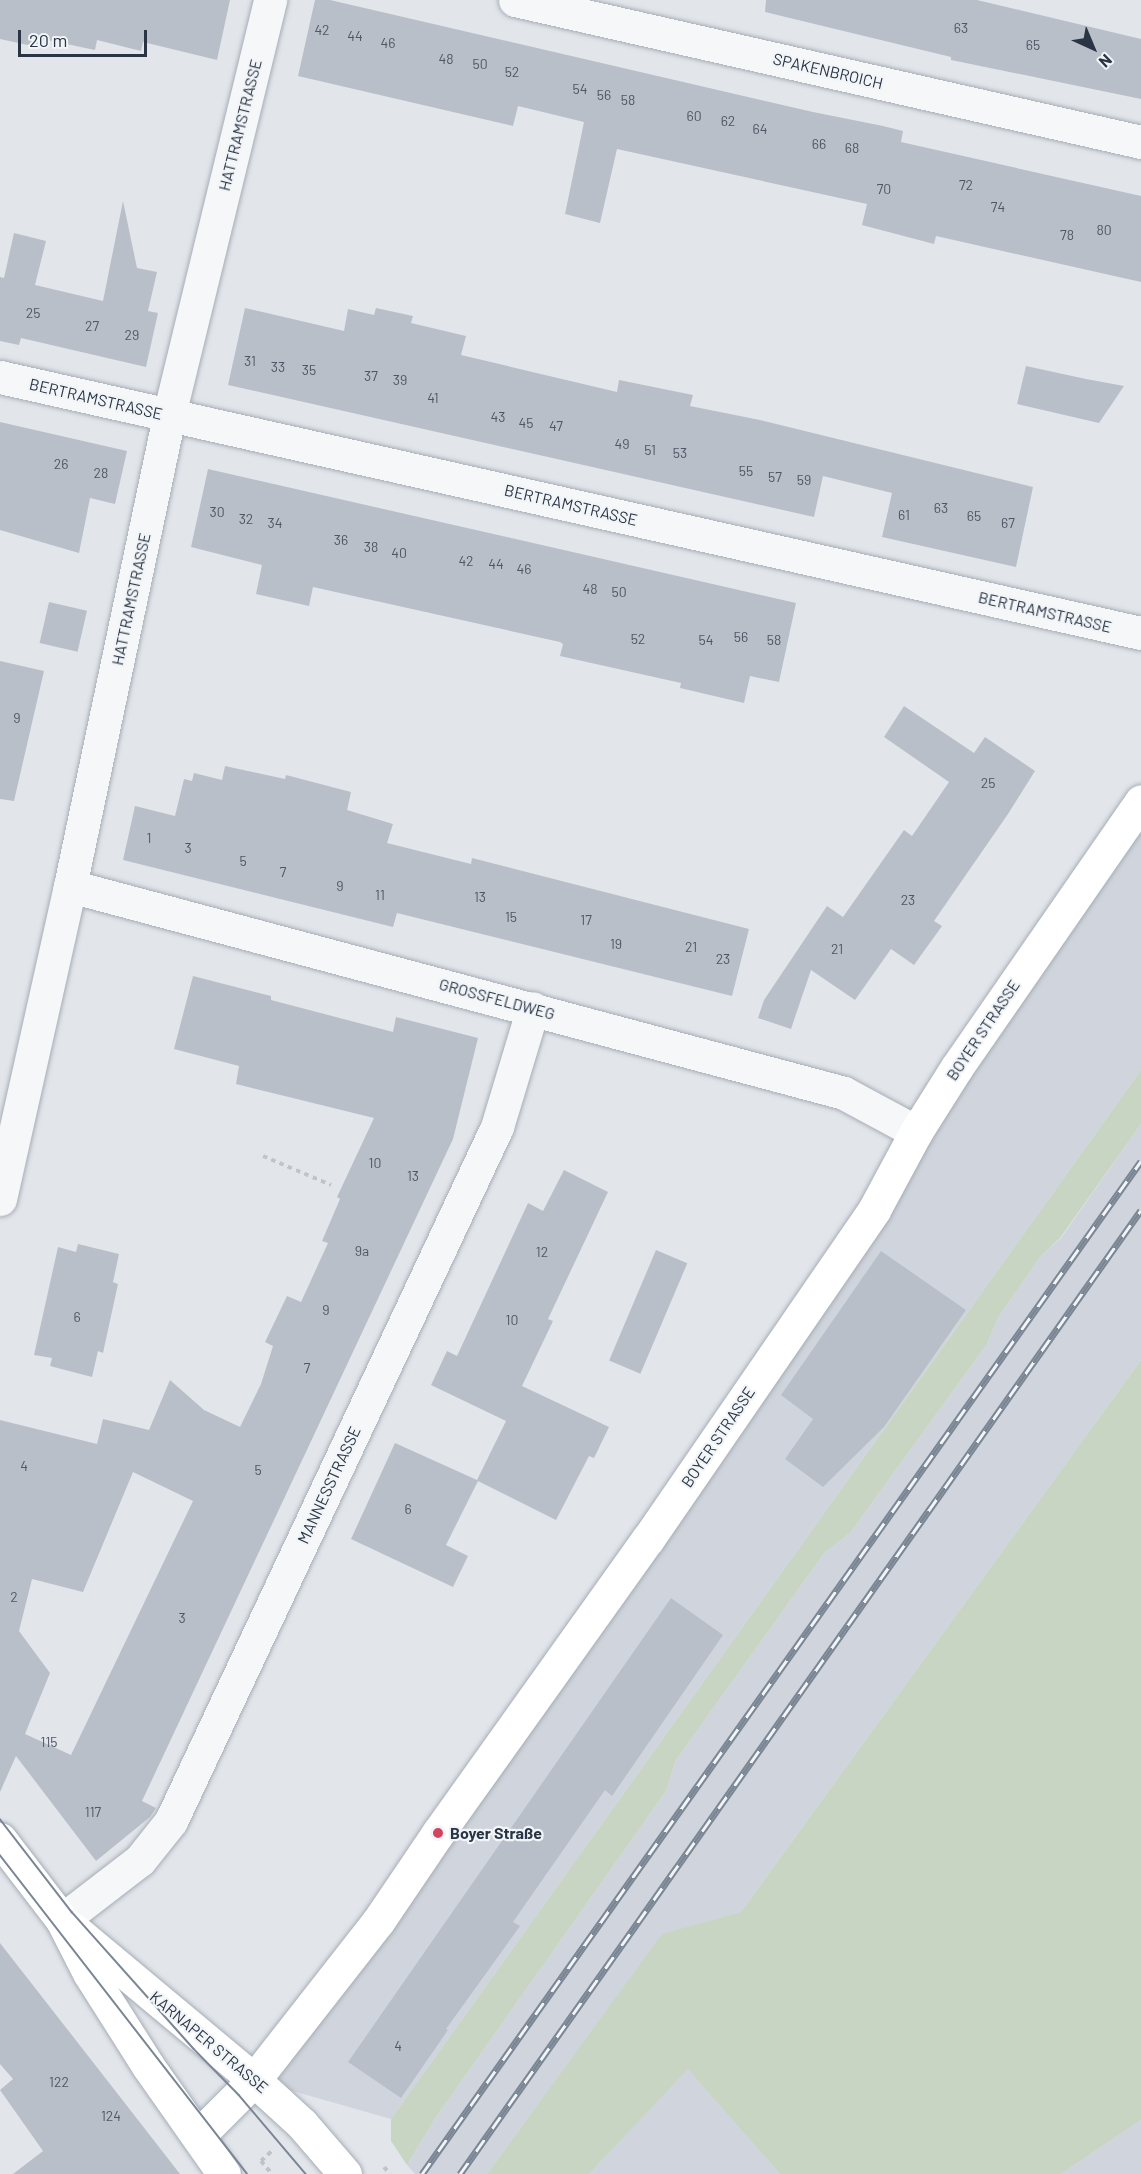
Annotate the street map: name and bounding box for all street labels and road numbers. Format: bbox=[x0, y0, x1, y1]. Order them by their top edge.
street label: SPAKENBROICH bbox=[771, 49, 885, 93]
street label: HATTRAMSTRASSE bbox=[214, 57, 266, 193]
street label: BERTRAMSTRASSE bbox=[28, 374, 164, 424]
street label: BERTRAMSTRASSE bbox=[503, 480, 639, 530]
street label: HATTRAMSTRASSE bbox=[108, 531, 154, 667]
street label: BERTRAMSTRASSE bbox=[977, 587, 1113, 637]
street label: GROSSFELDWEG bbox=[437, 974, 557, 1024]
street label: BOYER STRASSE bbox=[942, 976, 1024, 1084]
street label: BOYER STRASSE bbox=[677, 1383, 759, 1491]
street label: MANNESSTRASSE bbox=[293, 1423, 365, 1547]
street label: KARNAPER STRASSE bbox=[146, 1987, 272, 2097]

